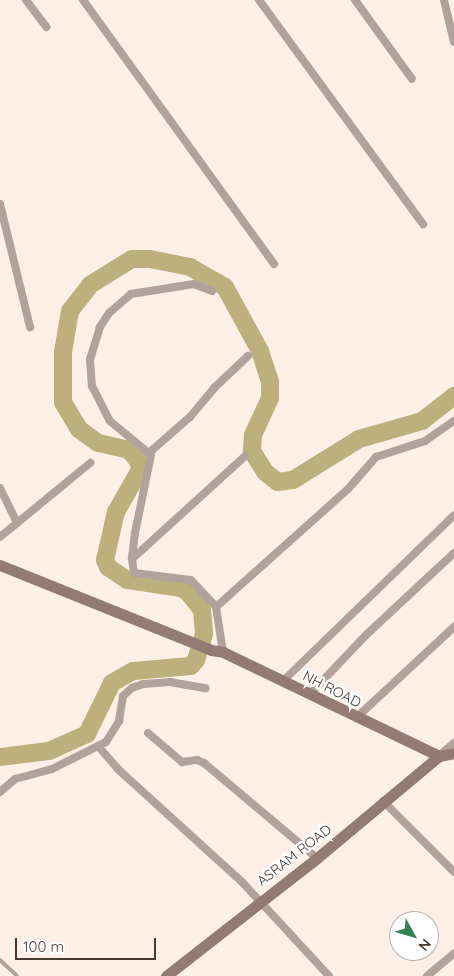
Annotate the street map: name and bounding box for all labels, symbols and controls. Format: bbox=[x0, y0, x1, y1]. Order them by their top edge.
street label: NH ROAD bbox=[300, 667, 364, 711]
street label: ASRAM ROAD bbox=[253, 821, 335, 889]
north arrow bbox=[389, 911, 439, 961]
scale bar bbox=[18, 928, 159, 960]
text: N bbox=[415, 935, 435, 954]
text: 100 m bbox=[23, 937, 64, 956]

